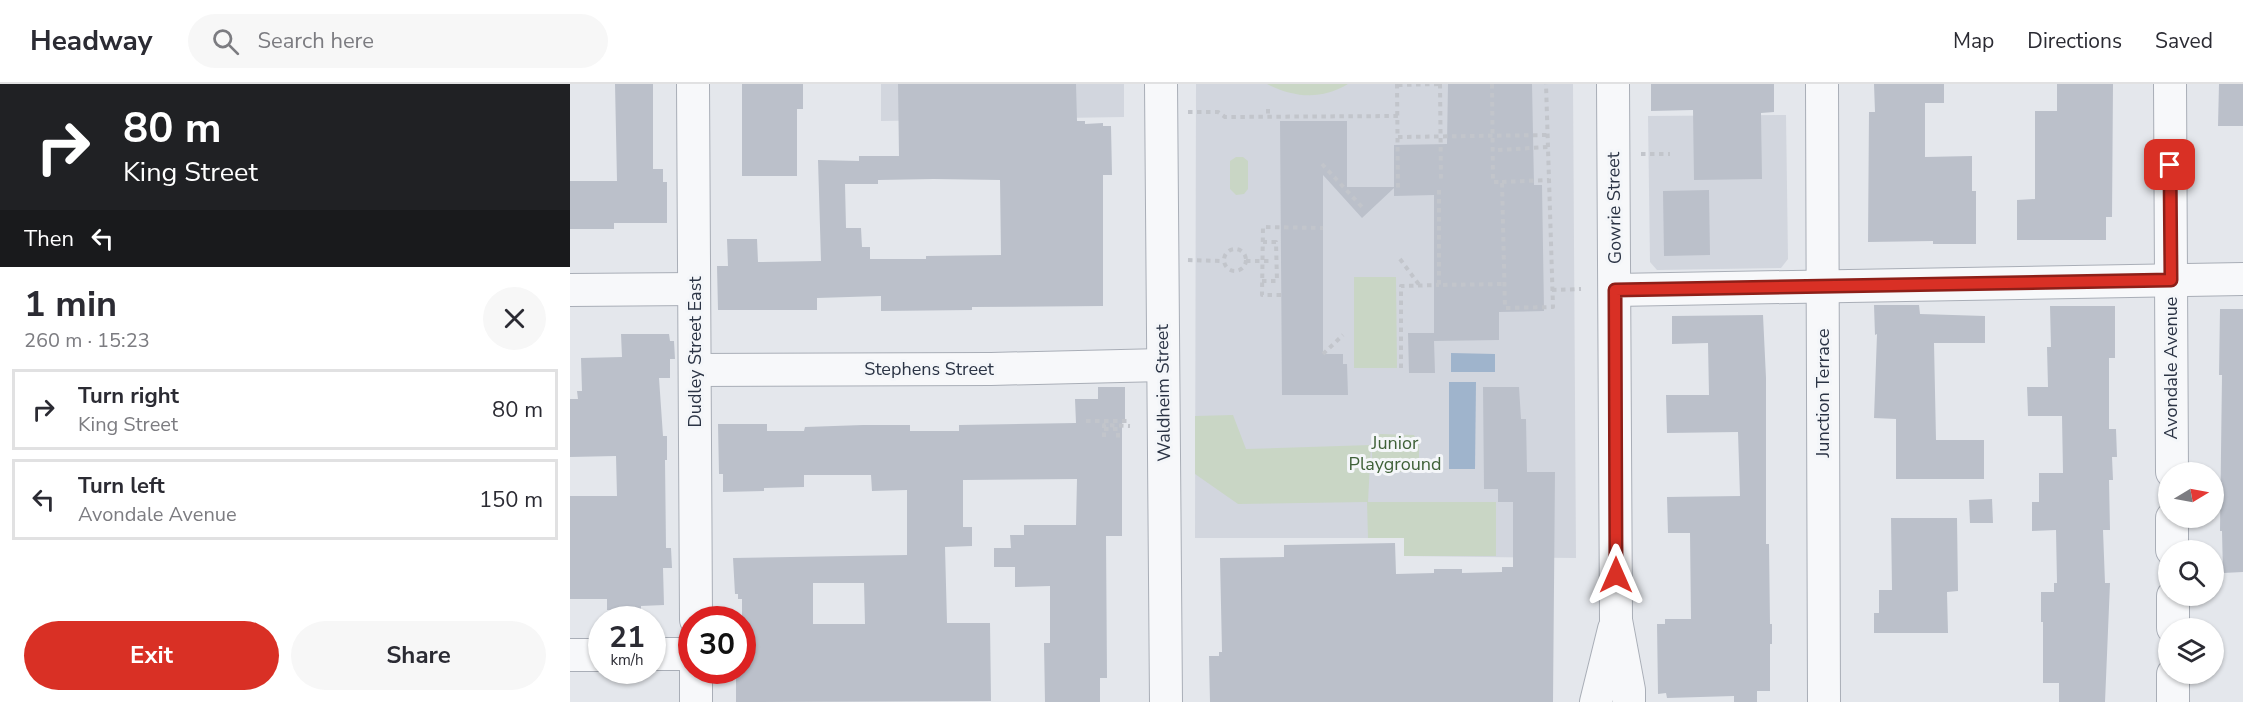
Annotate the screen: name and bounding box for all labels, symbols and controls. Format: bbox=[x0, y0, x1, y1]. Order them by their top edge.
search box bbox=[188, 14, 608, 68]
text: Headway bbox=[30, 22, 152, 60]
icon: search bbox=[209, 25, 242, 58]
text: Search here bbox=[257, 26, 374, 56]
text: Map bbox=[1953, 27, 1994, 55]
text: Directions bbox=[2027, 27, 2122, 55]
text: Saved bbox=[2155, 27, 2213, 55]
text: 80 m bbox=[123, 100, 222, 157]
icon: right bbox=[24, 108, 102, 186]
pin bbox=[2144, 139, 2195, 190]
icon: arrive bbox=[2153, 148, 2186, 181]
street label: Gowrie Street bbox=[1601, 151, 1627, 264]
text: King Street bbox=[123, 154, 258, 191]
icon: left bbox=[86, 222, 119, 255]
text: Then bbox=[24, 224, 74, 254]
street label: Dudley Street East bbox=[683, 276, 707, 428]
text: 1 min bbox=[24, 280, 117, 329]
button: close bbox=[483, 287, 546, 350]
street label: Avondale Avenue bbox=[2159, 297, 2183, 439]
street label: Waldheim Street bbox=[1150, 324, 1176, 462]
text: 260 m · 15:23 bbox=[24, 327, 150, 354]
street label: Junction Terrace bbox=[1811, 329, 1835, 458]
street label: Stephens Street bbox=[864, 357, 995, 381]
text: Turn right bbox=[78, 381, 179, 411]
icon: right bbox=[27, 393, 60, 426]
text: 80 m bbox=[492, 395, 543, 425]
text: King Street bbox=[78, 411, 178, 438]
park label: Junior Playground bbox=[1349, 431, 1442, 476]
north arrow bbox=[2158, 462, 2224, 528]
map controls bbox=[2158, 462, 2224, 684]
text: Turn left bbox=[78, 471, 165, 501]
icon: left bbox=[27, 483, 60, 516]
text: 150 m bbox=[479, 485, 543, 515]
text: Avondale Avenue bbox=[78, 501, 237, 528]
button: search bbox=[2158, 540, 2224, 606]
position arrow bbox=[1584, 543, 1648, 607]
speed limit sign: 30 bbox=[678, 606, 756, 684]
text: 21 bbox=[609, 617, 645, 658]
button: layers bbox=[2158, 618, 2224, 684]
button: Exit bbox=[24, 621, 279, 690]
button: Share bbox=[291, 621, 546, 690]
text: km/h bbox=[610, 650, 644, 670]

